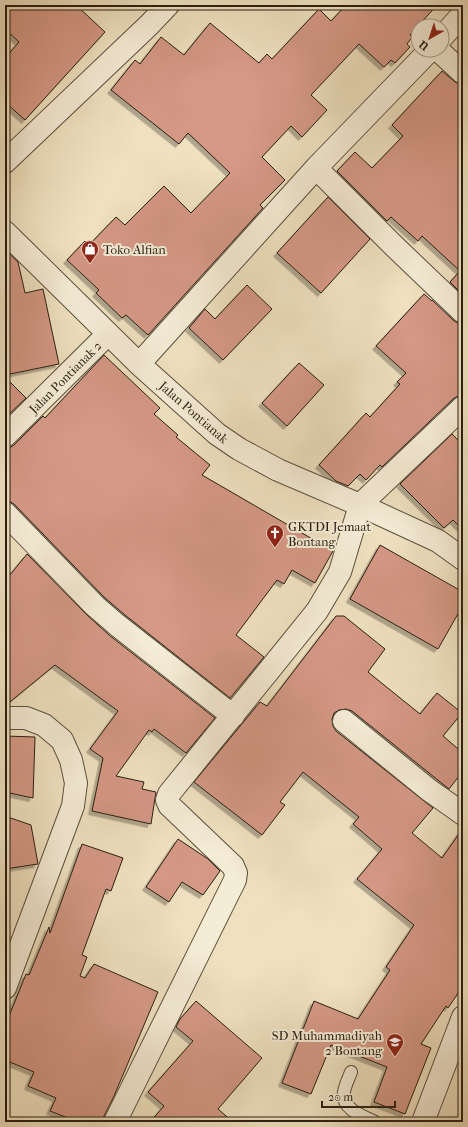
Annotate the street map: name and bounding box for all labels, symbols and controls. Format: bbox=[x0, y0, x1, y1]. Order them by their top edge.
north arrow bbox=[410, 18, 450, 58]
text: U bbox=[416, 37, 432, 54]
shop icon: Toko Alfian bbox=[80, 239, 100, 264]
place label: Toko Alfian bbox=[103, 242, 166, 257]
street label: Jalan Pontianak 2 bbox=[25, 338, 105, 417]
street label: Jalan Pontianak bbox=[155, 378, 232, 447]
place label: GKTDI Jemaat Bontang bbox=[288, 519, 372, 549]
church icon: GKTDI Jemaat Bontang bbox=[265, 523, 285, 548]
place label: SD Muhammadiyah 2 Bontang bbox=[272, 1028, 383, 1058]
school or university icon: SD Muhammadiyah 2 Bontang bbox=[385, 1032, 405, 1057]
scale bar bbox=[322, 1083, 395, 1109]
text: 20 m bbox=[328, 1090, 353, 1104]

